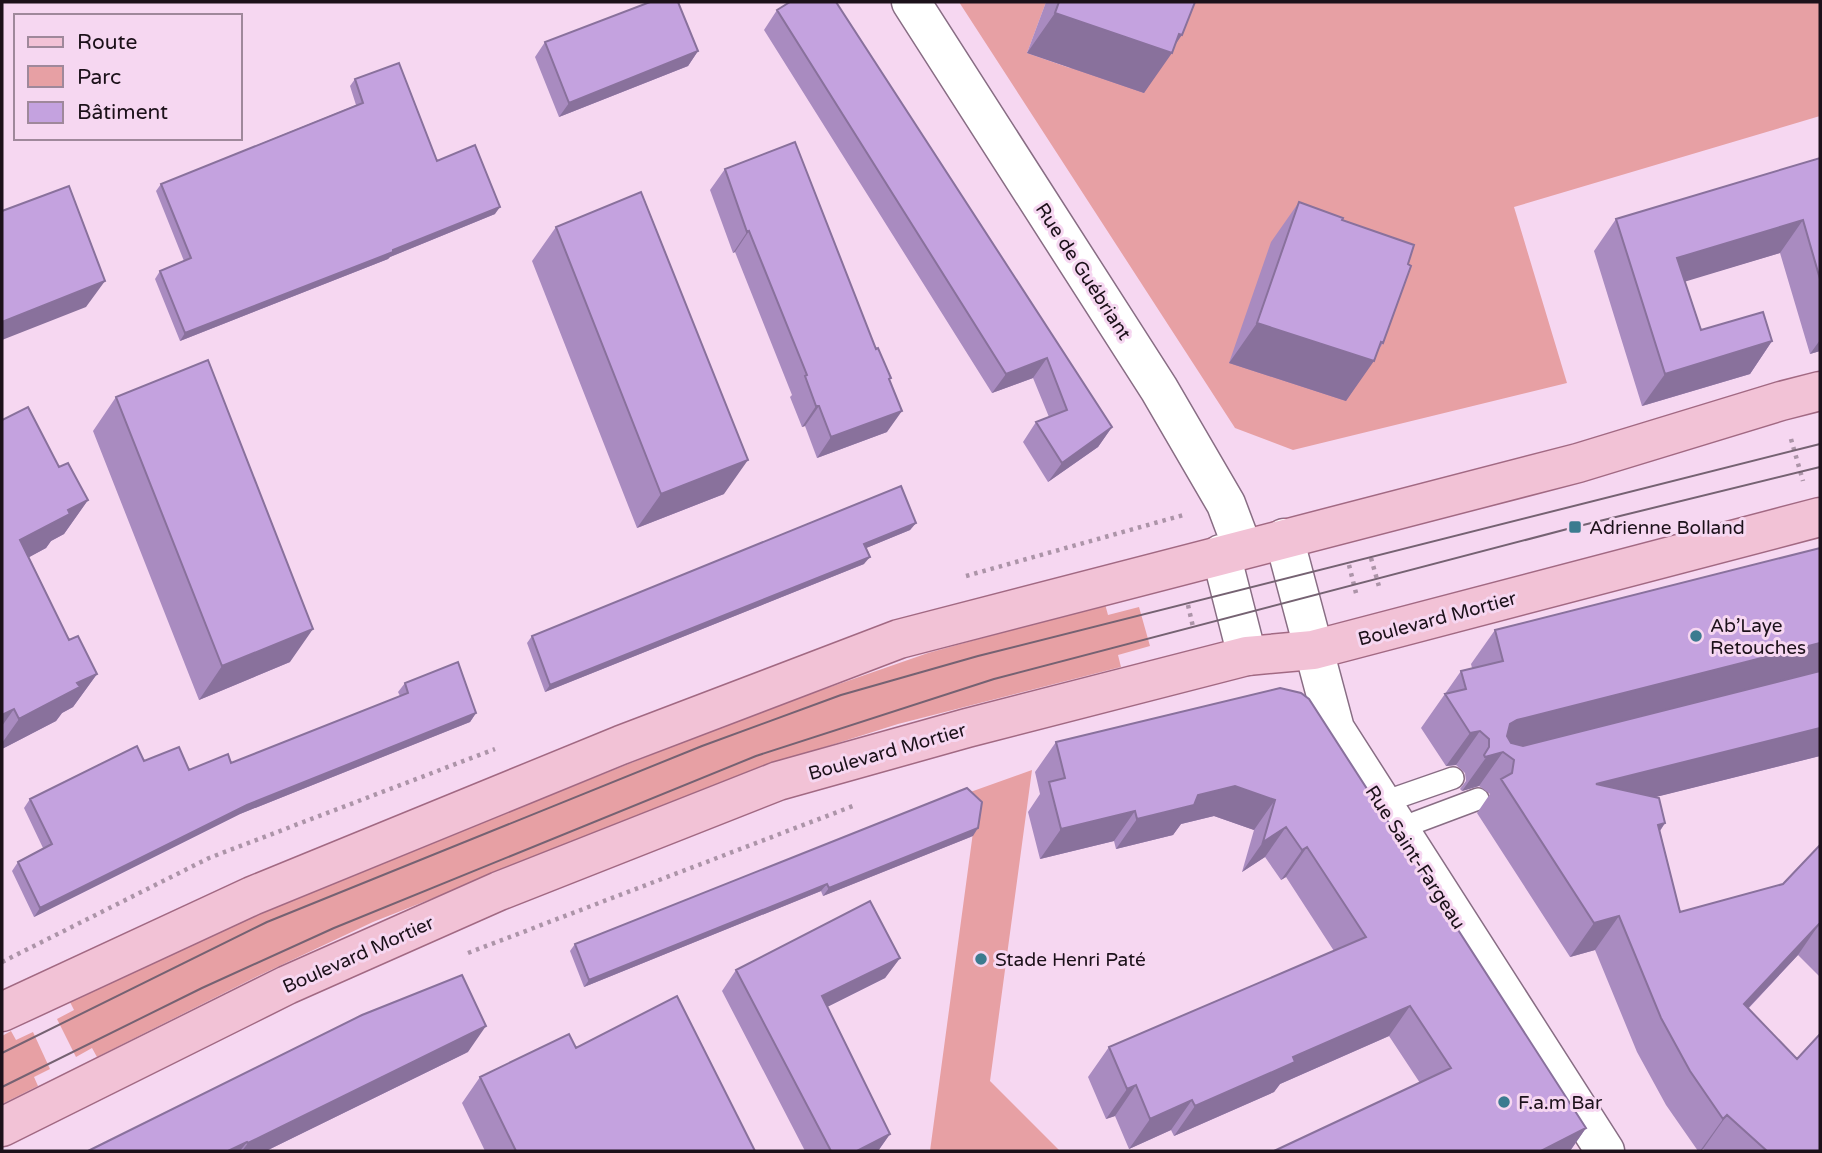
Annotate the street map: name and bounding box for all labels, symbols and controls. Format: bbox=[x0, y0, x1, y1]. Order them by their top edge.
legend bbox=[14, 14, 242, 140]
text: Route bbox=[77, 30, 137, 55]
text: Parc bbox=[77, 65, 121, 90]
text: Bâtiment bbox=[77, 100, 168, 125]
street label: Rue de Guébriant bbox=[1031, 199, 1136, 344]
place label: Adrienne Bolland bbox=[1589, 517, 1745, 539]
marker: Adrienne Bolland bbox=[1567, 519, 1583, 535]
street label: Boulevard Mortier bbox=[1356, 587, 1520, 651]
place label: Ab’Laye Retouches bbox=[1710, 615, 1806, 659]
marker: Ab’Laye Retouches bbox=[1688, 628, 1704, 644]
street label: Boulevard Mortier bbox=[806, 719, 969, 785]
street label: Rue Saint-Fargeau bbox=[1360, 782, 1470, 934]
street label: Boulevard Mortier bbox=[279, 911, 438, 998]
place label: Stade Henri Paté bbox=[995, 949, 1146, 971]
marker: Stade Henri Paté bbox=[973, 951, 989, 967]
place label: F.a.m Bar bbox=[1518, 1092, 1603, 1114]
marker: F.a.m Bar bbox=[1496, 1094, 1512, 1110]

